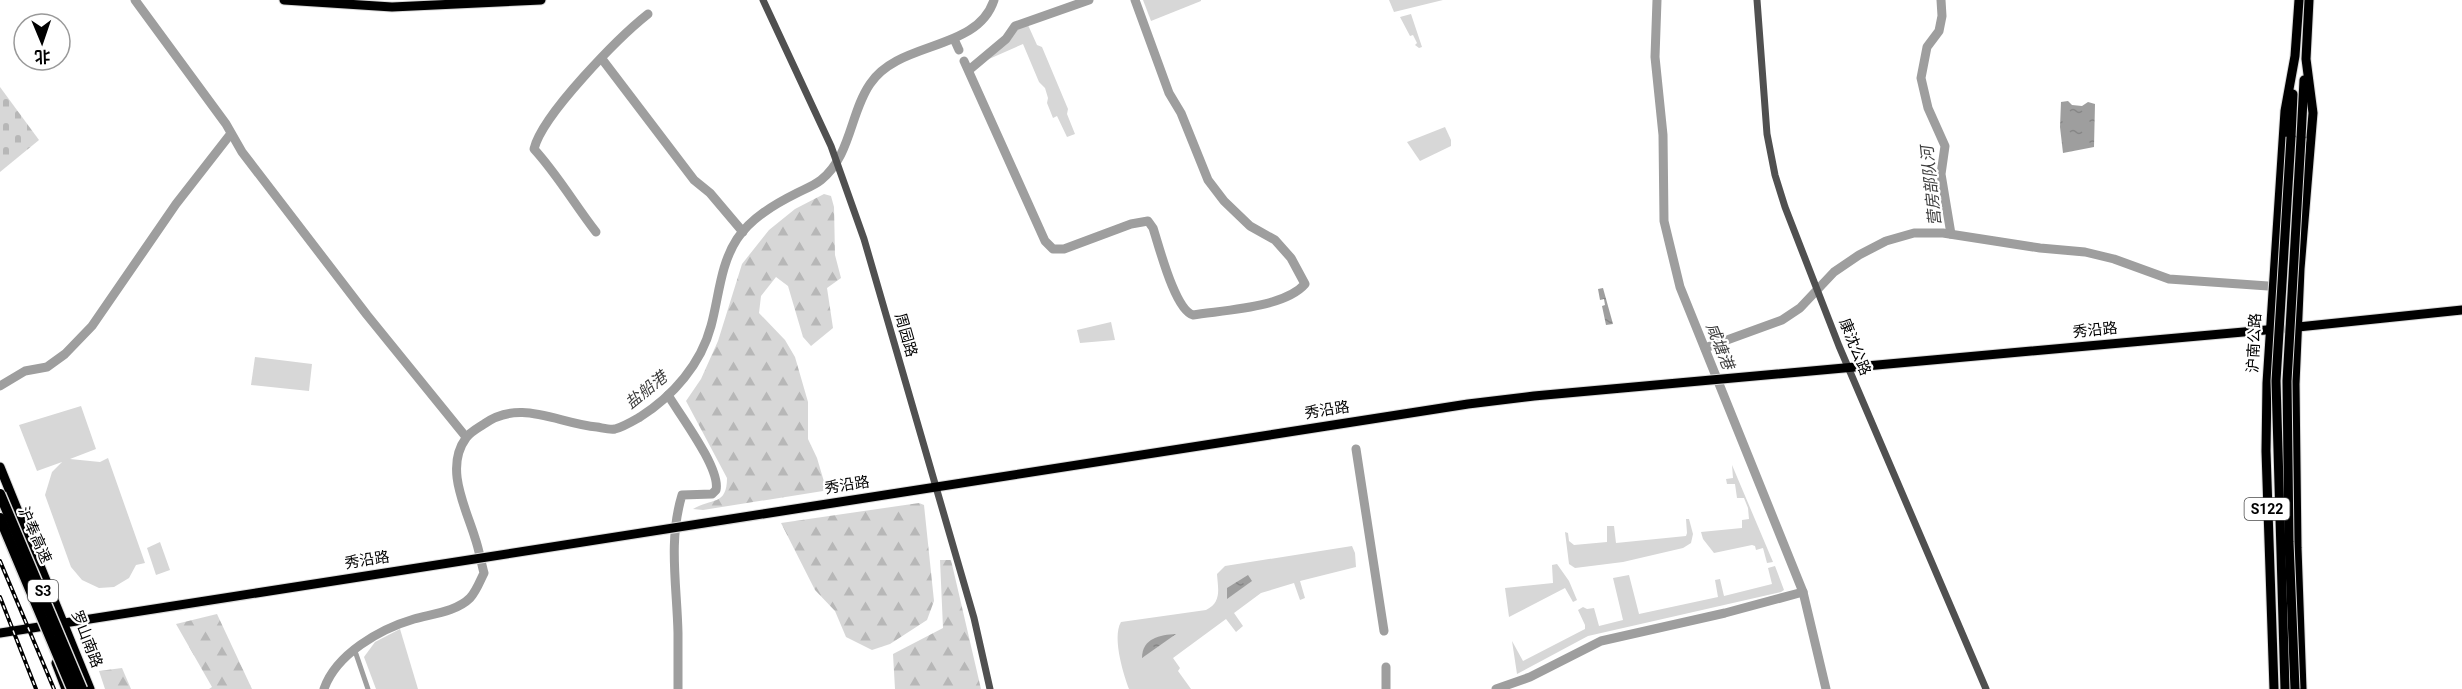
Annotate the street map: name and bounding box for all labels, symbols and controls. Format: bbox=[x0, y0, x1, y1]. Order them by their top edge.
north arrow bbox=[12, 12, 72, 72]
text: 北 bbox=[34, 47, 51, 66]
water label: 营房部队河 bbox=[1917, 142, 1945, 227]
street label: 周园路 bbox=[891, 311, 921, 359]
street label: 沪南公路 bbox=[2243, 313, 2265, 373]
street label: 康沈公路 bbox=[1835, 316, 1875, 378]
street label: 秀沿路 bbox=[2072, 319, 2118, 341]
water label: 咸塘港 bbox=[1702, 320, 1739, 374]
water label: 盐船港 bbox=[621, 366, 672, 412]
street label: 秀沿路 bbox=[1303, 398, 1351, 422]
street label: 秀沿路 bbox=[823, 473, 871, 497]
road number: S122 bbox=[2244, 498, 2290, 520]
street label: 沪奉高速 bbox=[15, 504, 55, 566]
street label: 秀沿路 bbox=[343, 548, 391, 572]
road number: S3 bbox=[28, 580, 58, 602]
street label: 罗山南路 bbox=[68, 608, 106, 670]

